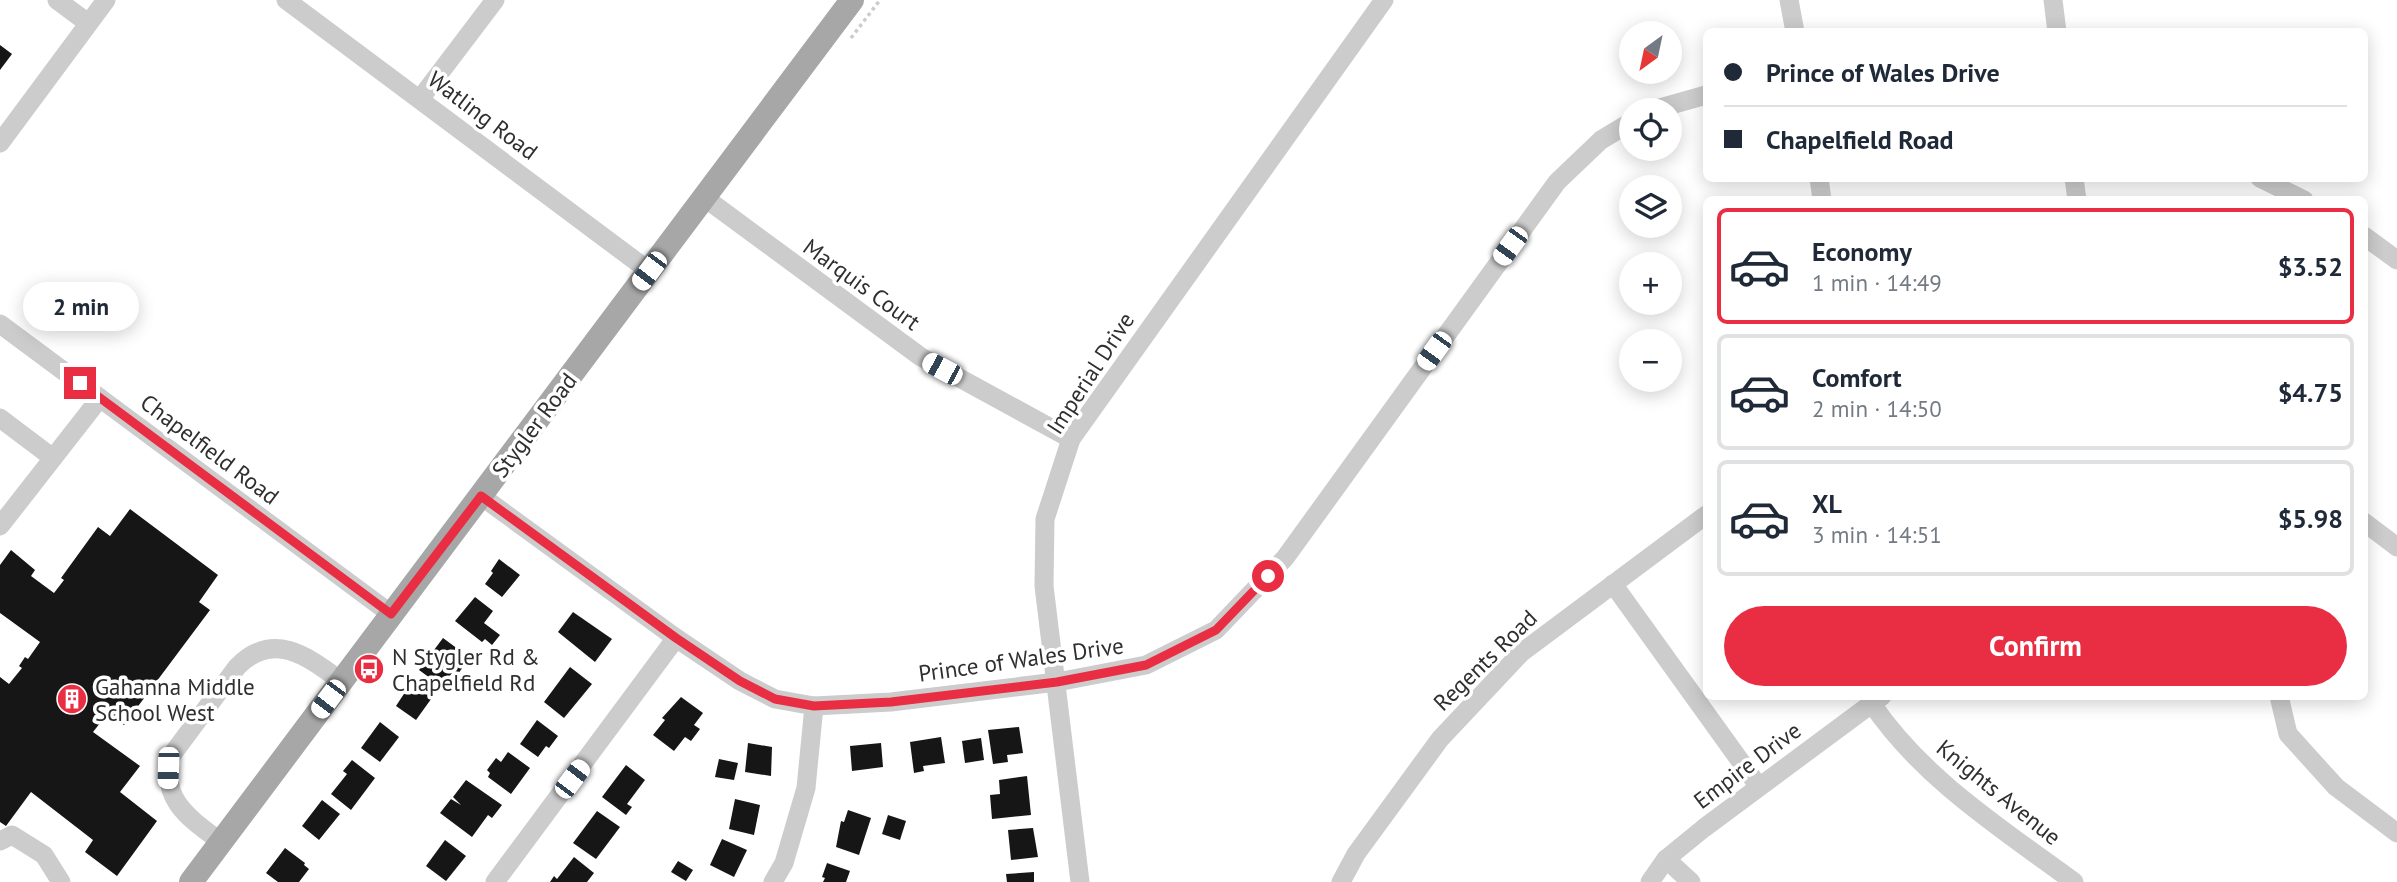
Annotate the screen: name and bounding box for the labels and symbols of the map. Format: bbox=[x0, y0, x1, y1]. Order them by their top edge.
north arrow bbox=[1619, 21, 1682, 84]
street label: Watling Road bbox=[422, 64, 544, 166]
car bbox=[1490, 223, 1531, 269]
street label: Marquis Court bbox=[798, 232, 926, 336]
car bbox=[628, 248, 671, 294]
callout: 2 min bbox=[22, 282, 138, 330]
street label: Imperial Drive bbox=[1040, 307, 1140, 439]
car bbox=[1414, 328, 1455, 374]
car bbox=[919, 350, 966, 388]
route end bbox=[64, 367, 96, 399]
street label: Stygler Road bbox=[485, 367, 583, 483]
street label: Chapelfield Road bbox=[135, 387, 285, 511]
route start bbox=[1252, 560, 1284, 592]
street label: Regents Road bbox=[1427, 603, 1543, 717]
street label: Prince of Wales Drive bbox=[917, 630, 1125, 688]
place label: N Stygler Rd & Chapelfield Rd bbox=[392, 642, 540, 697]
bus stop icon: N Stygler Rd & Chapelfield Rd bbox=[352, 652, 386, 686]
place label: Gahanna Middle School West bbox=[95, 672, 255, 727]
car bbox=[307, 676, 350, 722]
building icon: Gahanna Middle School West bbox=[55, 682, 89, 716]
street label: Empire Drive bbox=[1688, 715, 1806, 815]
street label: Knights Avenue bbox=[1931, 733, 2067, 851]
car bbox=[157, 747, 180, 789]
car bbox=[551, 756, 594, 802]

